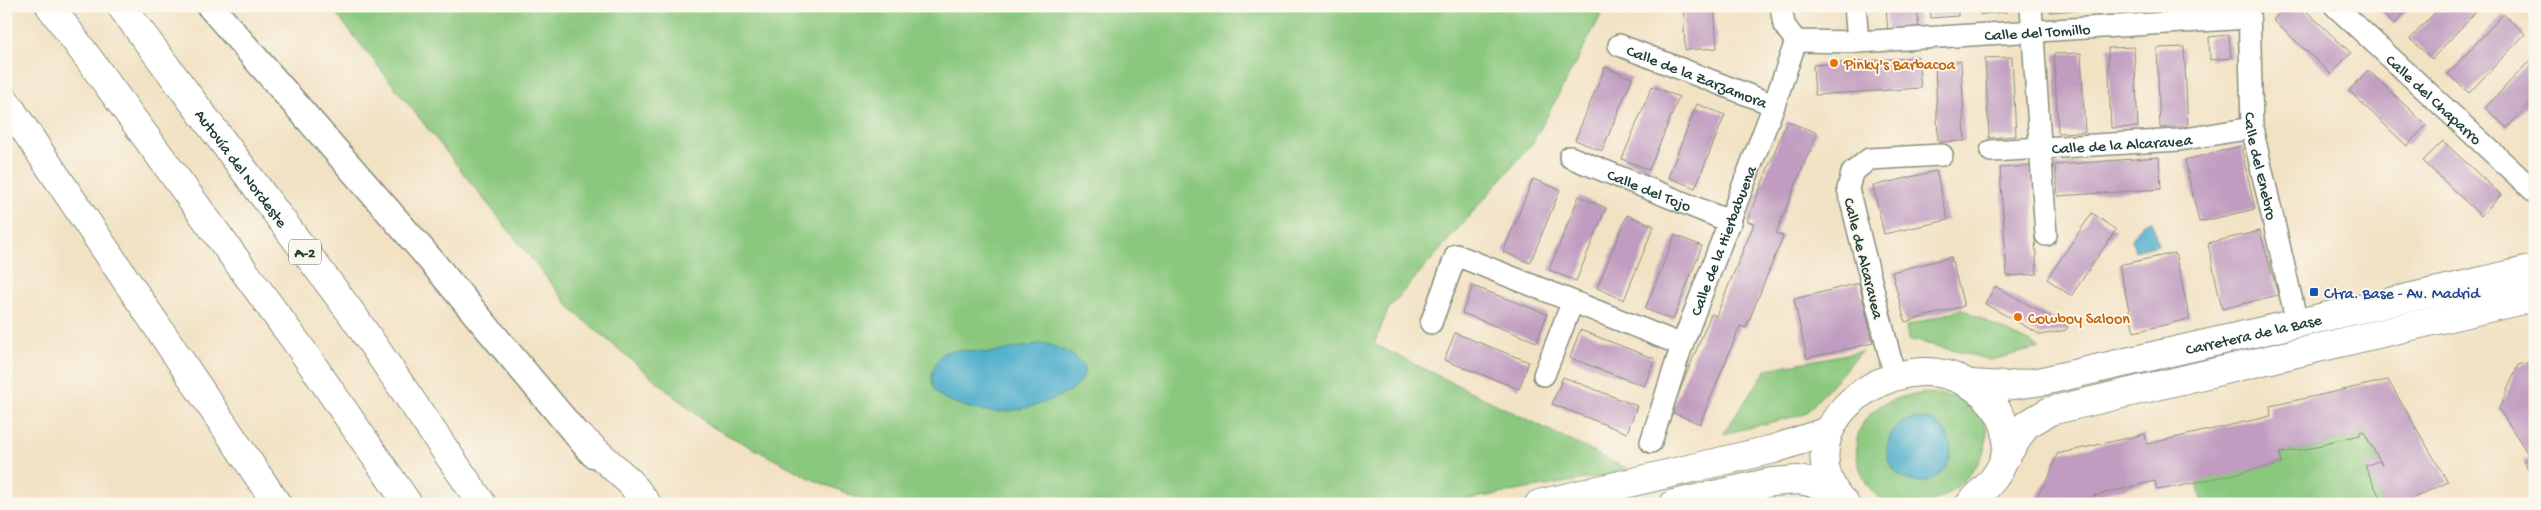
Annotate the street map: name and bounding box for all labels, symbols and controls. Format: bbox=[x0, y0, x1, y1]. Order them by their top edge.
street label: Calle del Tomillo bbox=[1984, 22, 2091, 47]
street label: Calle de la Zarzamora bbox=[1623, 43, 1770, 115]
street label: Calle del Chaparro bbox=[2380, 52, 2484, 150]
marker: Pinky's Barbacoa bbox=[1828, 57, 1840, 69]
place label: Pinky's Barbacoa bbox=[1843, 57, 1956, 76]
street label: Autovía del Nordeste bbox=[189, 107, 290, 233]
street label: Calle del Enebro bbox=[2239, 112, 2279, 222]
street label: Calle de la Alcaravea bbox=[2051, 132, 2195, 160]
street label: Calle de la Hierbabuena bbox=[1688, 163, 1763, 319]
street label: Calle del Tojo bbox=[1604, 167, 1693, 218]
street label: Calle de Alcaravea bbox=[1837, 196, 1886, 322]
road number: A-2 bbox=[289, 240, 321, 264]
marker: Ctra. Base - Av. Madrid bbox=[2308, 286, 2320, 298]
place label: Ctra. Base - Av. Madrid bbox=[2324, 286, 2481, 305]
marker: Cowboy Saloon bbox=[2012, 311, 2024, 323]
place label: Cowboy Saloon bbox=[2028, 311, 2130, 330]
street label: Carretera de la Base bbox=[2184, 312, 2325, 361]

